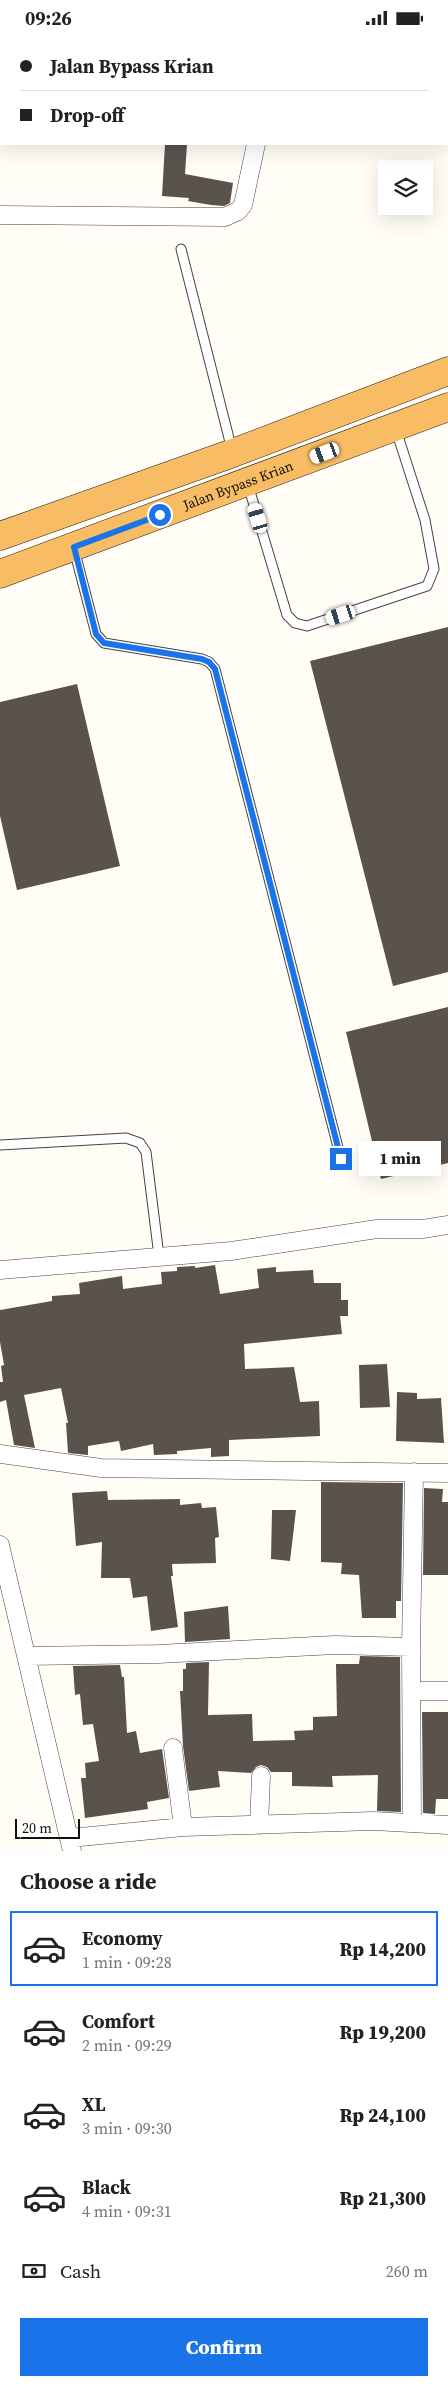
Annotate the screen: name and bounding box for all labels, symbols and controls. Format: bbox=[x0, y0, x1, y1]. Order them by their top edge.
text: 09:26 bbox=[25, 5, 72, 31]
text: Jalan Bypass Krian bbox=[50, 53, 214, 79]
text: Drop-off bbox=[50, 102, 124, 128]
map controls bbox=[378, 160, 433, 215]
button: layers bbox=[378, 160, 433, 215]
car bbox=[308, 441, 341, 465]
street label: Jalan Bypass Krian bbox=[179, 455, 297, 515]
car bbox=[246, 501, 269, 535]
route start bbox=[149, 504, 171, 526]
car bbox=[324, 603, 357, 627]
callout: 1 min bbox=[358, 1141, 441, 1177]
text: 1 min bbox=[379, 1147, 421, 1169]
route end bbox=[330, 1148, 352, 1170]
scale bar bbox=[15, 1816, 80, 1839]
text: 20 m bbox=[22, 1818, 52, 1838]
text: Choose a ride bbox=[20, 1866, 157, 1896]
text: Economy bbox=[82, 1925, 163, 1951]
icon: car bbox=[22, 1926, 67, 1971]
text: Rp 14,200 bbox=[340, 1936, 426, 1962]
text: 1 min · 09:28 bbox=[82, 1951, 172, 1973]
text: Comfort bbox=[82, 2008, 155, 2034]
icon: car bbox=[22, 2009, 67, 2054]
text: Rp 19,200 bbox=[340, 2019, 426, 2045]
text: 2 min · 09:29 bbox=[82, 2034, 172, 2056]
text: XL bbox=[82, 2091, 105, 2117]
icon: car bbox=[22, 2092, 67, 2137]
text: Rp 24,100 bbox=[340, 2102, 426, 2128]
text: 3 min · 09:30 bbox=[82, 2117, 172, 2139]
text: Black bbox=[82, 2174, 131, 2200]
icon: car bbox=[22, 2175, 67, 2220]
text: Rp 21,300 bbox=[340, 2185, 426, 2211]
text: 4 min · 09:31 bbox=[82, 2200, 172, 2222]
icon: cash bbox=[20, 2257, 48, 2285]
text: Cash bbox=[60, 2258, 101, 2284]
text: 260 m bbox=[386, 2260, 428, 2282]
button: Confirm bbox=[20, 2318, 428, 2376]

